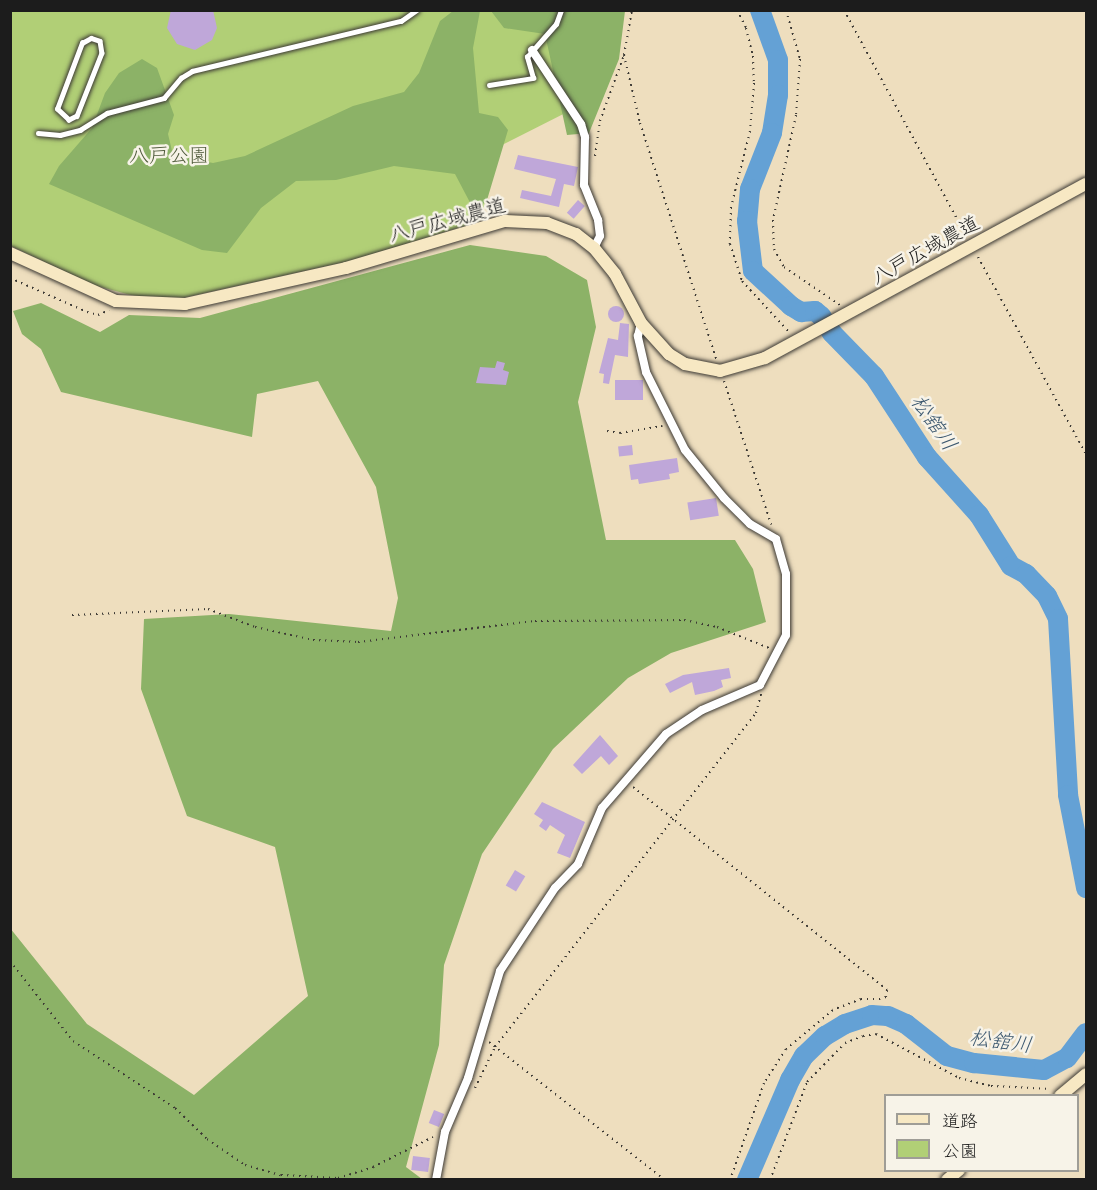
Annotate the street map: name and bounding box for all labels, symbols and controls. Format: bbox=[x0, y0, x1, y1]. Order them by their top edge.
park label: 八戸公園 bbox=[129, 142, 209, 166]
street label: 八戸広域農道 bbox=[386, 192, 508, 246]
street label: 八戸広域農道 bbox=[867, 209, 983, 289]
water label: 松舘川 bbox=[907, 389, 963, 455]
water label: 松舘川 bbox=[968, 1023, 1034, 1057]
legend bbox=[884, 1094, 1079, 1172]
text: 道路 bbox=[942, 1108, 978, 1132]
text: 公園 bbox=[942, 1138, 978, 1162]

